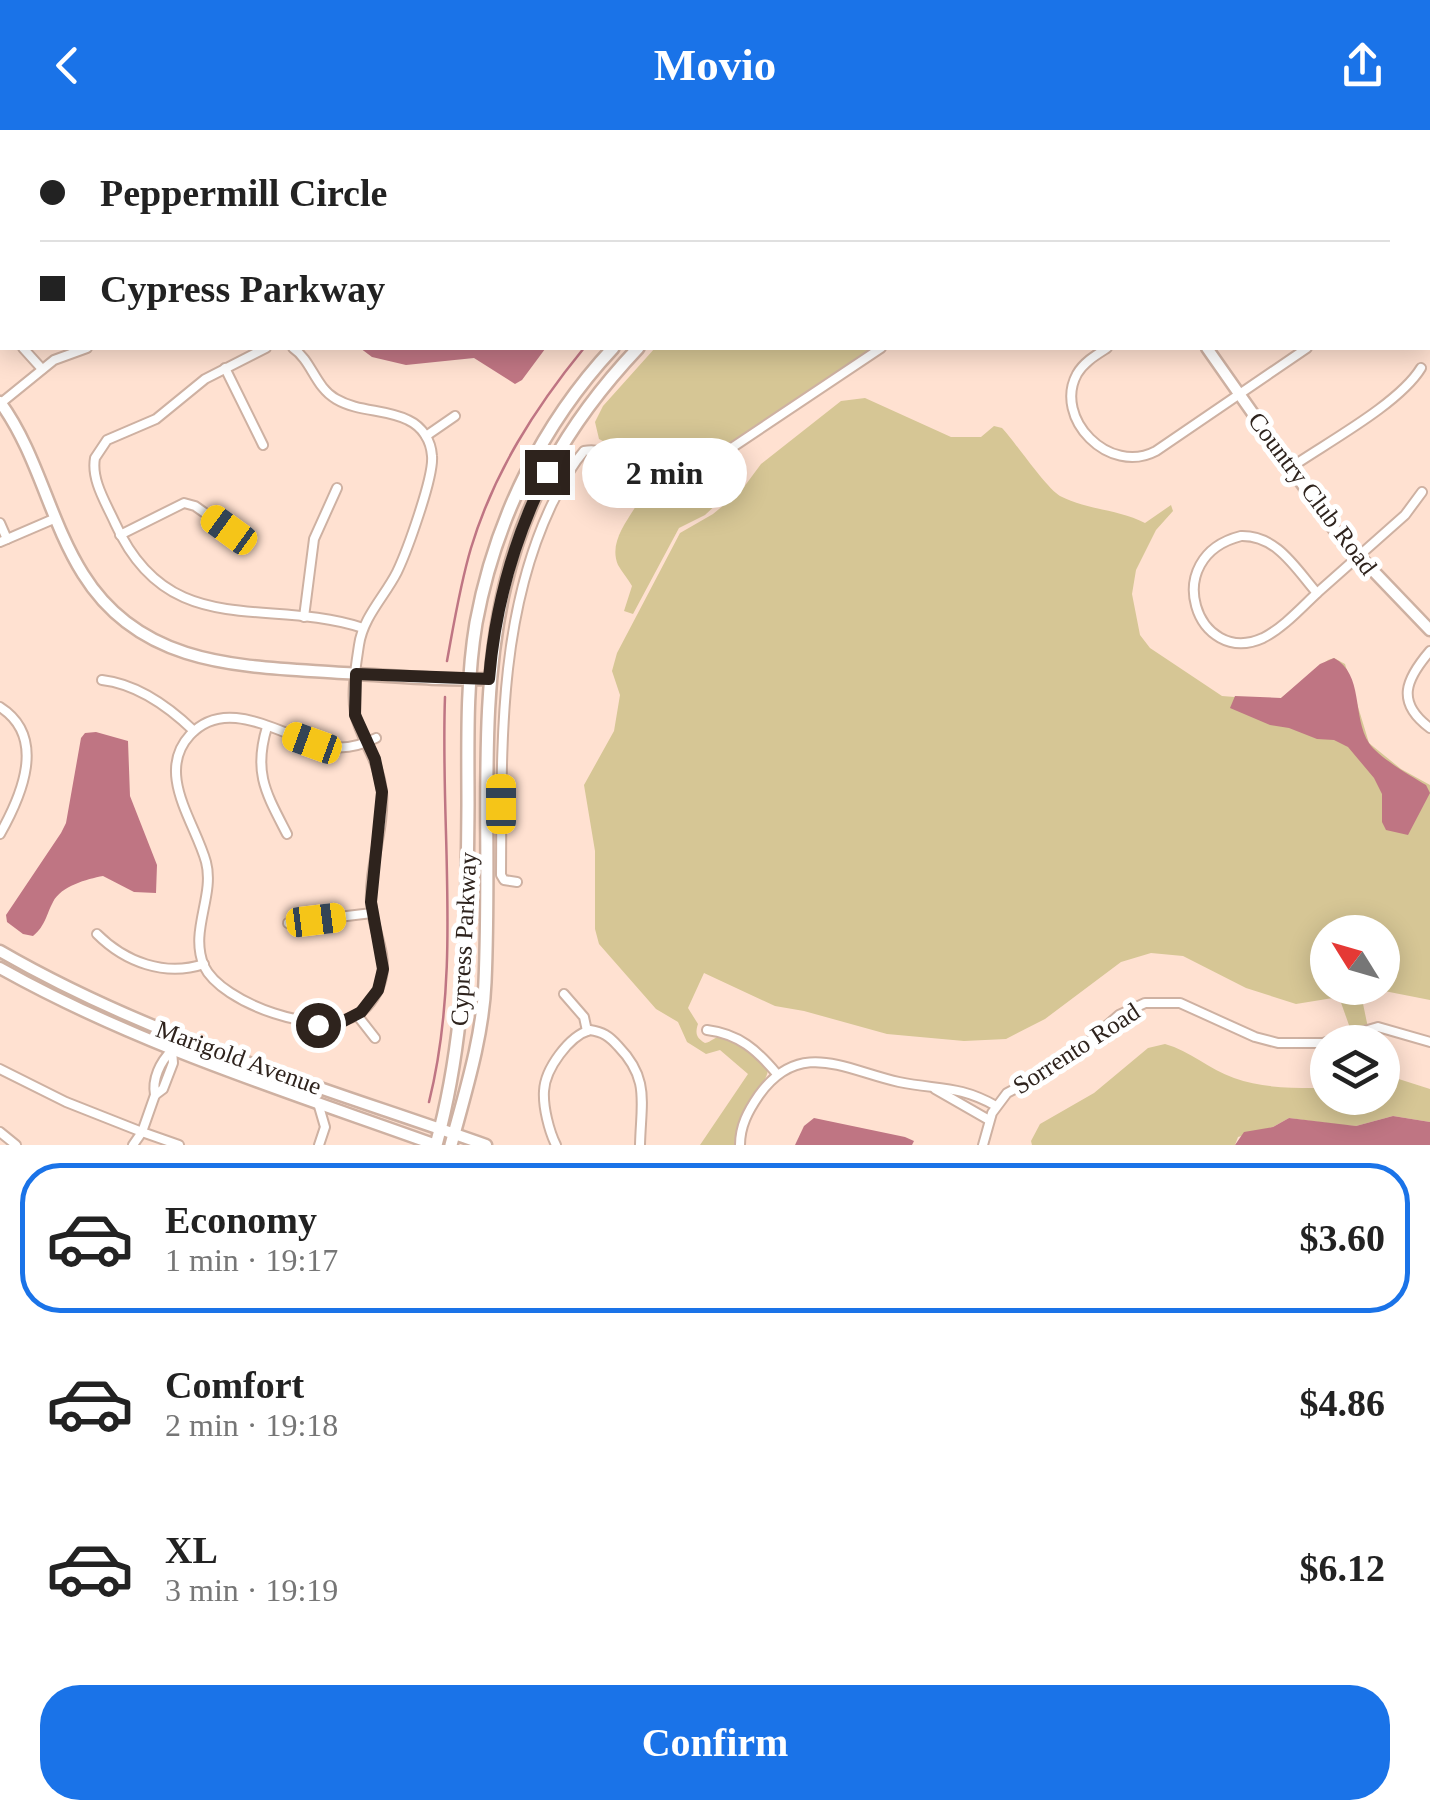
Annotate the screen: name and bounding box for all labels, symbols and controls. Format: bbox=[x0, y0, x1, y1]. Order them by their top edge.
icon: back bbox=[40, 38, 95, 93]
icon: share bbox=[1335, 38, 1390, 93]
text: Movio bbox=[654, 40, 776, 90]
text: Peppermill Circle bbox=[100, 172, 387, 214]
text: Cypress Parkway bbox=[100, 268, 385, 310]
street label: Country Club Road bbox=[1243, 407, 1383, 580]
callout: 2 min bbox=[582, 437, 747, 507]
route end bbox=[525, 450, 570, 495]
text: 2 min bbox=[626, 455, 703, 491]
car bbox=[196, 500, 262, 560]
car bbox=[279, 719, 345, 767]
car bbox=[486, 774, 516, 834]
street label: Cypress Parkway bbox=[445, 851, 482, 1027]
car bbox=[284, 901, 348, 939]
north arrow bbox=[1310, 915, 1400, 1005]
map controls bbox=[1310, 915, 1400, 1115]
street label: Sorrento Road bbox=[1008, 997, 1145, 1099]
route start bbox=[296, 1003, 341, 1048]
street label: Marigold Avenue bbox=[153, 1015, 325, 1100]
button: layers bbox=[1310, 1025, 1400, 1115]
icon: car bbox=[45, 1193, 135, 1283]
text: Economy bbox=[165, 1199, 317, 1241]
text: $3.60 bbox=[1300, 1217, 1385, 1259]
text: 1 min · 19:17 bbox=[165, 1242, 338, 1278]
icon: car bbox=[45, 1358, 135, 1448]
text: Comfort bbox=[165, 1364, 304, 1406]
text: $4.86 bbox=[1300, 1382, 1385, 1424]
text: 2 min · 19:18 bbox=[165, 1407, 338, 1443]
icon: car bbox=[45, 1523, 135, 1613]
text: XL bbox=[165, 1529, 218, 1571]
text: $6.12 bbox=[1300, 1547, 1385, 1589]
text: 3 min · 19:19 bbox=[165, 1572, 338, 1608]
button: Confirm bbox=[40, 1685, 1390, 1800]

